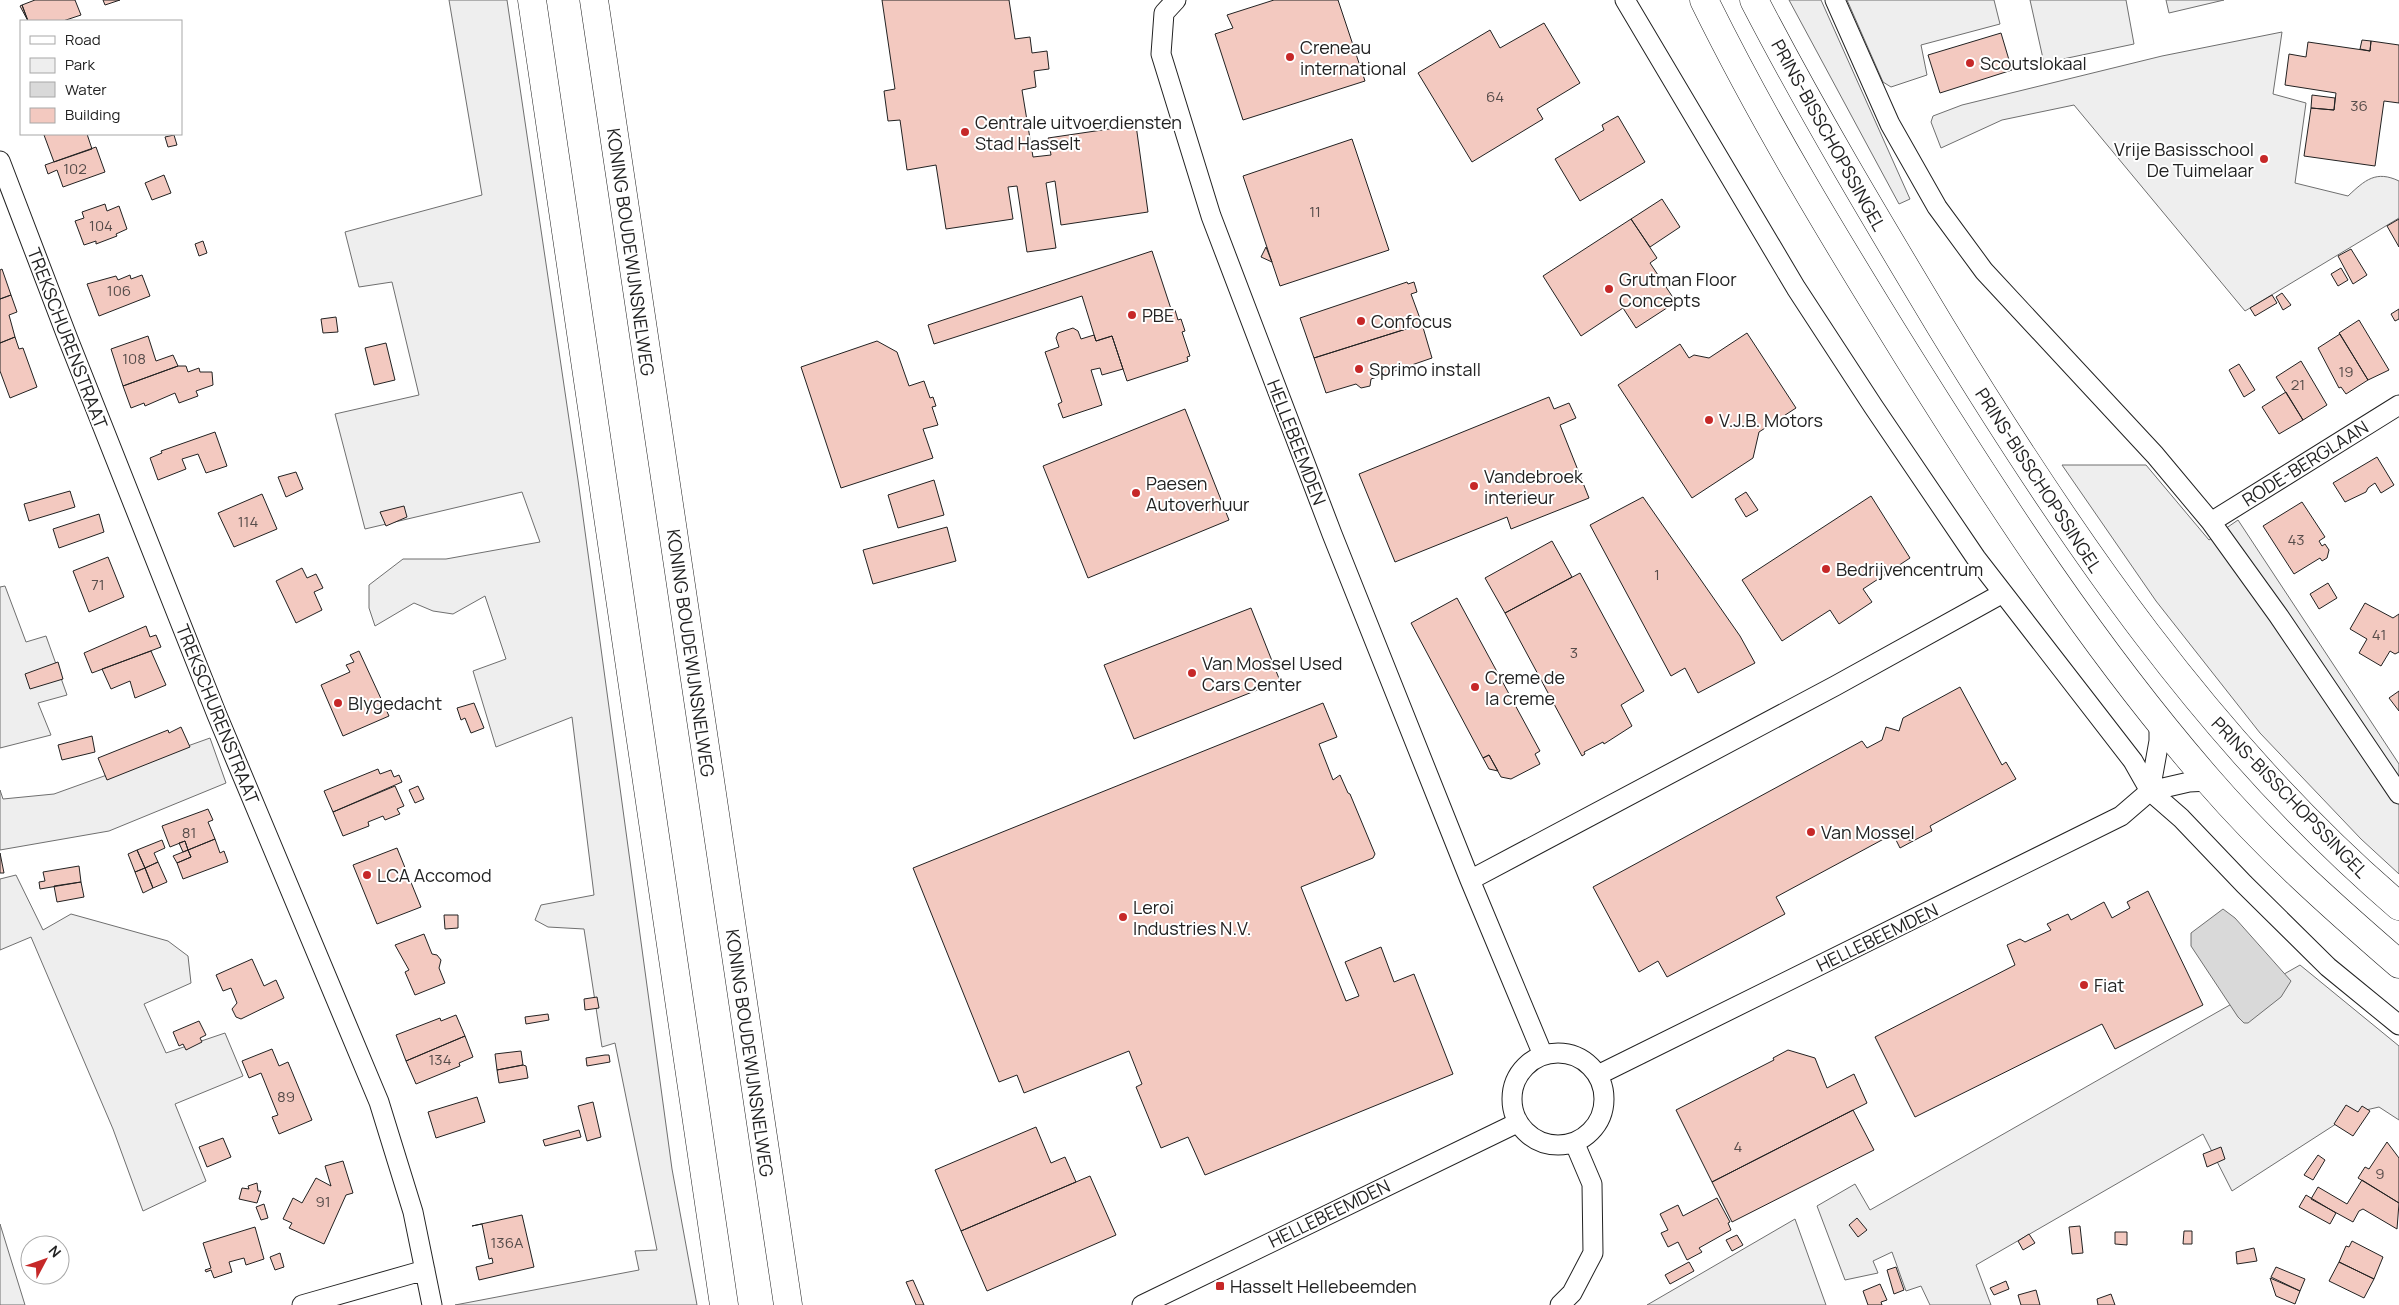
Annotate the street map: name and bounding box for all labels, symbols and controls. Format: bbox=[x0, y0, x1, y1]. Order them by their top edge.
legend bbox=[20, 20, 182, 135]
text: Road bbox=[65, 29, 101, 50]
place label: Creneau international bbox=[1300, 35, 1406, 80]
street label: PRINS-BISSCHOPSSINGEL bbox=[1766, 35, 1892, 235]
marker: Creneau international bbox=[1284, 51, 1296, 63]
place label: Scoutslokaal bbox=[1980, 51, 2087, 75]
text: Park bbox=[65, 54, 95, 75]
marker: Scoutslokaal bbox=[1964, 57, 1976, 69]
text: Water bbox=[65, 79, 107, 100]
house number: 64 bbox=[1486, 86, 1504, 107]
house number: 36 bbox=[2350, 95, 2368, 116]
text: Building bbox=[65, 104, 120, 125]
place label: Centrale uitvoerdiensten Stad Hasselt bbox=[975, 110, 1182, 155]
marker: Centrale uitvoerdiensten Stad Hasselt bbox=[959, 126, 971, 138]
street label: KONING BOUDEWIJNSNELWEG bbox=[602, 127, 660, 378]
place label: Vrije Basisschool De Tuimelaar bbox=[2114, 137, 2255, 182]
marker: Vrije Basisschool De Tuimelaar bbox=[2258, 153, 2270, 165]
house number: 102 bbox=[63, 158, 87, 179]
house number: 11 bbox=[1309, 201, 1321, 222]
house number: 104 bbox=[89, 215, 113, 236]
street label: TREKSCHURENSTRAAT bbox=[22, 244, 114, 432]
place label: Grutman Floor Concepts bbox=[1619, 267, 1737, 312]
house number: 106 bbox=[107, 280, 131, 301]
marker: Grutman Floor Concepts bbox=[1603, 283, 1615, 295]
place label: PBE bbox=[1142, 303, 1174, 327]
marker: PBE bbox=[1126, 309, 1138, 321]
place label: Confocus bbox=[1371, 309, 1452, 333]
marker: Confocus bbox=[1355, 315, 1367, 327]
house number: 108 bbox=[122, 348, 146, 369]
place label: Sprimo install bbox=[1369, 357, 1481, 381]
house number: 19 bbox=[2338, 361, 2354, 382]
marker: Sprimo install bbox=[1353, 363, 1365, 375]
house number: 21 bbox=[2291, 374, 2305, 395]
street label: HELLEBEEMDEN bbox=[1262, 376, 1332, 508]
street label: PRINS-BISSCHOPSSINGEL bbox=[1970, 383, 2108, 577]
place label: V.J.B. Motors bbox=[1719, 408, 1823, 432]
marker: V.J.B. Motors bbox=[1703, 414, 1715, 426]
street label: RODE-BERGLAAN bbox=[2237, 415, 2373, 511]
place label: Vandebroek interieur bbox=[1484, 464, 1584, 509]
place label: Paesen Autoverhuur bbox=[1146, 471, 1250, 516]
marker: Vandebroek interieur bbox=[1468, 480, 1480, 492]
marker: Paesen Autoverhuur bbox=[1130, 487, 1142, 499]
house number: 114 bbox=[238, 511, 258, 532]
street label: KONING BOUDEWIJNSNELWEG bbox=[662, 528, 720, 779]
house number: 43 bbox=[2287, 529, 2305, 550]
place label: Bedrijvencentrum bbox=[1836, 557, 1983, 581]
marker: Bedrijvencentrum bbox=[1820, 563, 1832, 575]
house number: 1 bbox=[1654, 564, 1660, 585]
house number: 71 bbox=[91, 574, 105, 595]
street label: TREKSCHURENSTRAAT bbox=[171, 621, 265, 808]
house number: 41 bbox=[2372, 624, 2386, 645]
house number: 3 bbox=[1570, 642, 1578, 663]
place label: Van Mossel Used Cars Center bbox=[1202, 651, 1343, 696]
place label: Creme de la creme bbox=[1485, 665, 1565, 710]
marker: Van Mossel Used Cars Center bbox=[1186, 667, 1198, 679]
marker: Creme de la creme bbox=[1469, 681, 1481, 693]
place label: Blygedacht bbox=[348, 691, 442, 715]
marker: Blygedacht bbox=[332, 697, 344, 709]
street label: PRINS-BISSCHOPSSINGEL bbox=[2207, 711, 2373, 883]
place label: Van Mossel bbox=[1821, 820, 1915, 844]
house number: 81 bbox=[182, 822, 196, 843]
marker: Van Mossel bbox=[1805, 826, 1817, 838]
place label: LCA Accomod bbox=[377, 863, 492, 887]
marker: LCA Accomod bbox=[361, 869, 373, 881]
place label: Leroi Industries N.V. bbox=[1133, 895, 1251, 940]
street label: HELLEBEEMDEN bbox=[1812, 897, 1942, 977]
marker: Leroi Industries N.V. bbox=[1117, 911, 1129, 923]
street label: KONING BOUDEWIJNSNELWEG bbox=[721, 928, 779, 1179]
place label: Fiat bbox=[2094, 973, 2124, 997]
marker: Fiat bbox=[2078, 979, 2090, 991]
house number: 134 bbox=[429, 1049, 452, 1070]
house number: 89 bbox=[277, 1086, 295, 1107]
house number: 4 bbox=[1734, 1136, 1743, 1157]
house number: 9 bbox=[2375, 1163, 2385, 1184]
street label: HELLEBEEMDEN bbox=[1264, 1173, 1394, 1253]
house number: 91 bbox=[315, 1191, 331, 1212]
house number: 136A bbox=[491, 1232, 524, 1253]
north arrow bbox=[20, 1235, 70, 1285]
text: N bbox=[45, 1241, 66, 1261]
place label: Hasselt Hellebeemden bbox=[1230, 1274, 1417, 1298]
marker: Hasselt Hellebeemden bbox=[1214, 1280, 1226, 1292]

